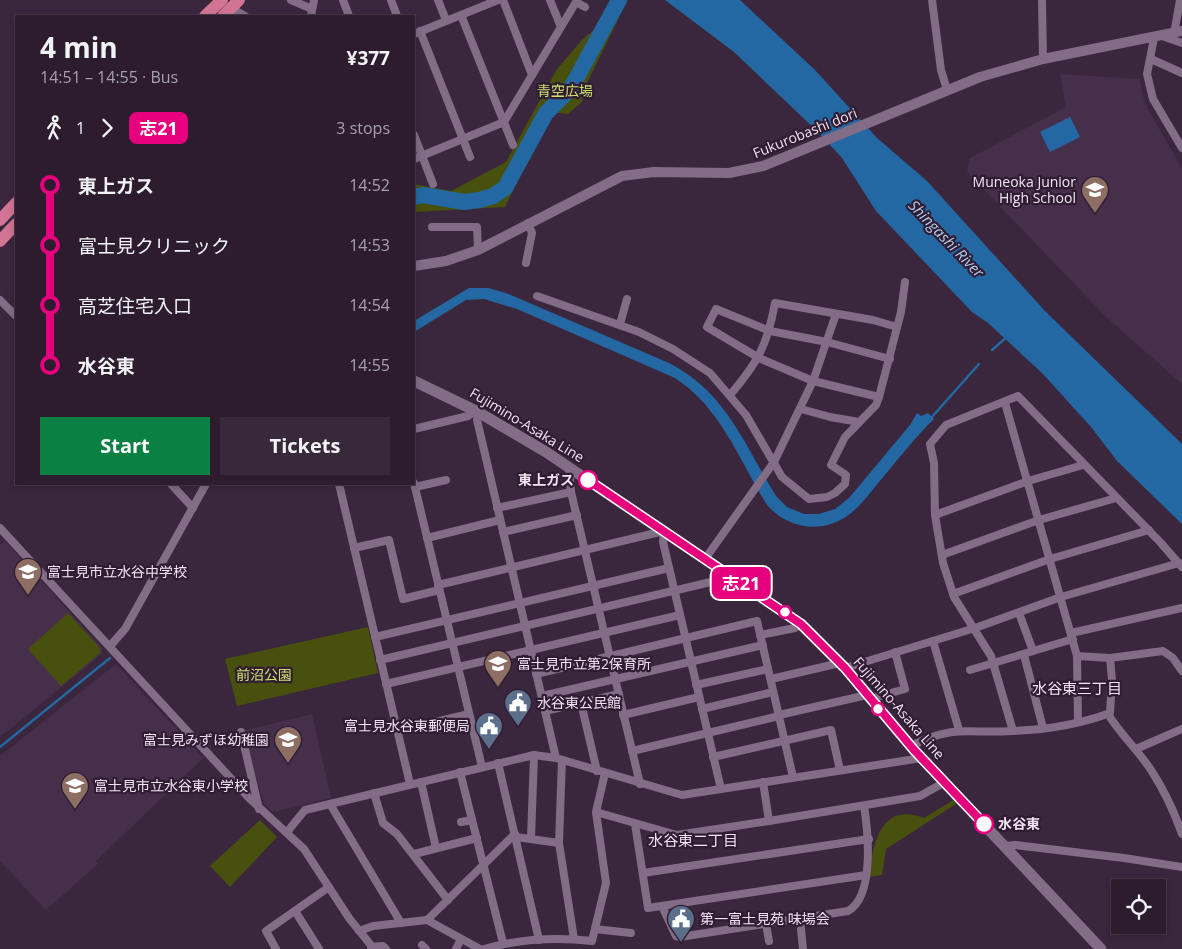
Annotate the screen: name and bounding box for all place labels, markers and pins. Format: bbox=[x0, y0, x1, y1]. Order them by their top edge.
place label: Muneoka Junior High School bbox=[973, 172, 1076, 207]
school or university icon: Muneoka Junior High School bbox=[1080, 175, 1110, 214]
place label: 東上ガス bbox=[518, 470, 574, 489]
marker: 東上ガス bbox=[578, 470, 598, 490]
school or university icon: 富士見市立水谷中学校 bbox=[13, 557, 43, 596]
place label: 富士見市立水谷中学校 bbox=[47, 562, 187, 581]
unlabelled marker bbox=[778, 605, 792, 619]
school or university icon: 富士見市立第2保育所 bbox=[483, 649, 513, 688]
place label: 富士見市立第2保育所 bbox=[517, 654, 651, 673]
public building icon: 水谷東公民館 bbox=[503, 688, 533, 727]
place label: 水谷東公民館 bbox=[537, 693, 621, 712]
unlabelled marker bbox=[871, 702, 885, 716]
public building icon: 富士見水谷東郵便局 bbox=[474, 711, 504, 750]
place label: 富士見水谷東郵便局 bbox=[344, 716, 470, 735]
school or university icon: 富士見みずほ幼稚園 bbox=[273, 725, 303, 764]
place label: 富士見みずほ幼稚園 bbox=[143, 730, 269, 749]
school or university icon: 富士見市立水谷東小学校 bbox=[60, 771, 90, 810]
place label: 富士見市立水谷東小学校 bbox=[94, 776, 248, 795]
marker: 水谷東 bbox=[974, 814, 994, 834]
place label: 水谷東 bbox=[998, 814, 1040, 833]
public building icon: 第一富士見苑 味場会 bbox=[666, 904, 696, 943]
place label: 第一富士見苑 味場会 bbox=[700, 909, 830, 928]

